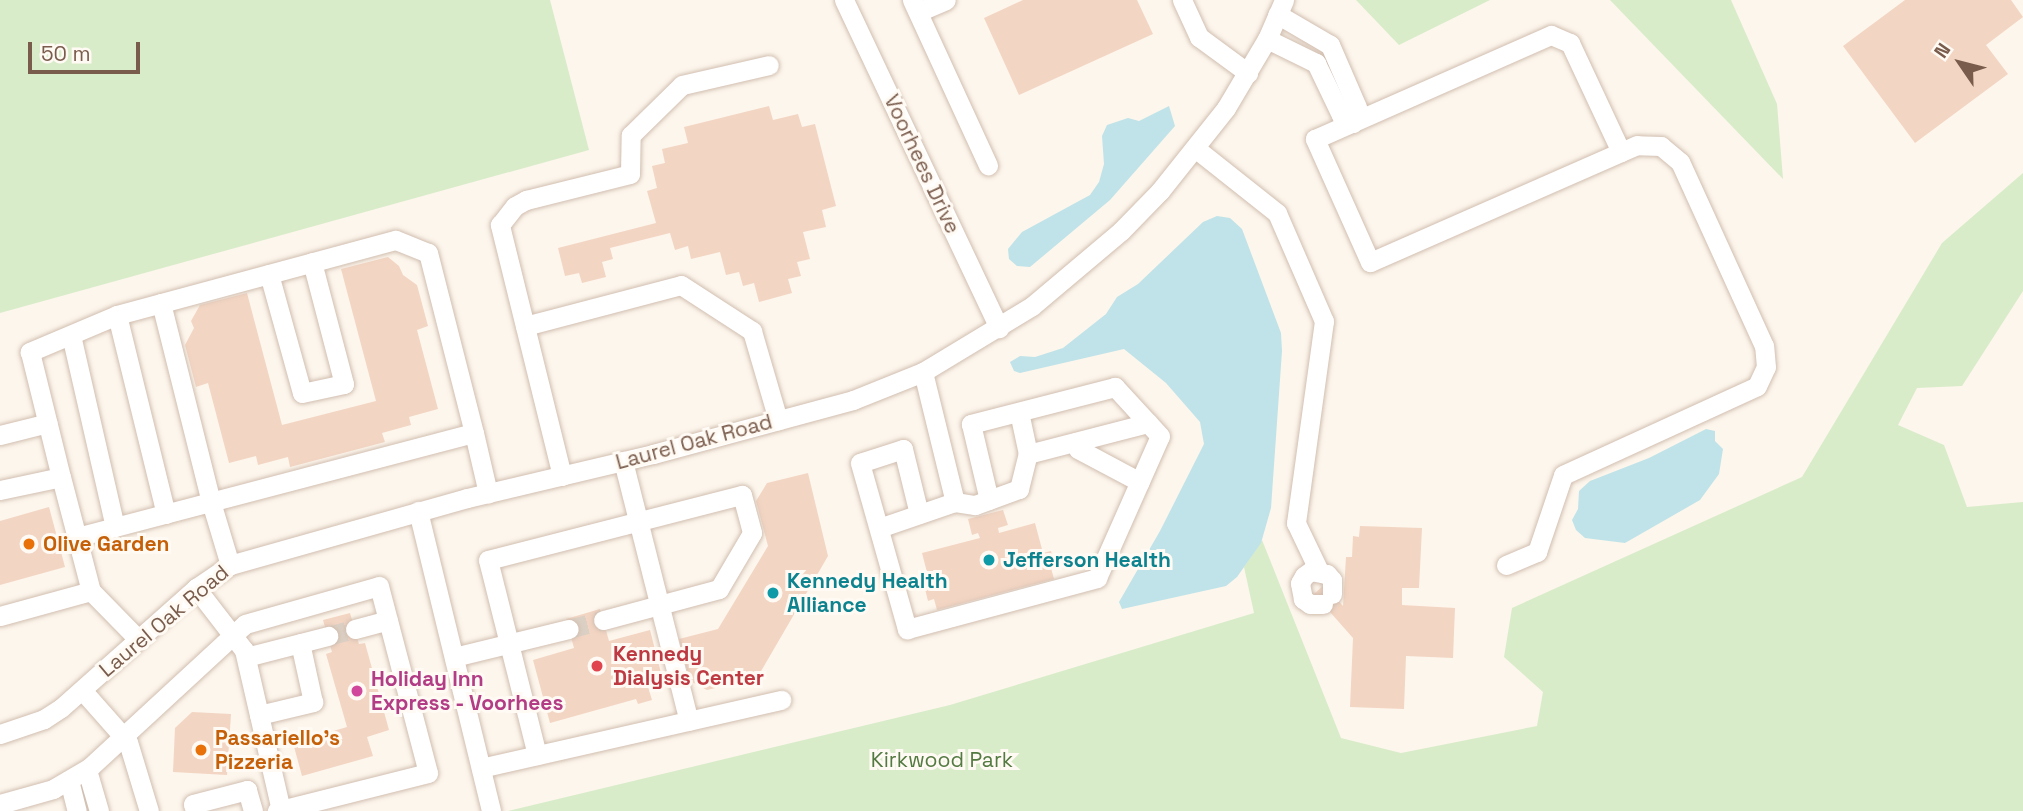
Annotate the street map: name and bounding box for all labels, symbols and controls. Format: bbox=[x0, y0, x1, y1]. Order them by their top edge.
scale bar bbox=[32, 28, 144, 72]
north arrow bbox=[1925, 28, 1995, 98]
text: N bbox=[1928, 38, 1956, 63]
text: 50 m bbox=[41, 40, 91, 67]
street label: Voorhees Drive bbox=[879, 90, 965, 238]
street label: Laurel Oak Road bbox=[613, 409, 775, 475]
place label: Olive Garden bbox=[43, 531, 169, 557]
marker: Olive Garden bbox=[21, 536, 37, 552]
place label: Jefferson Health bbox=[1003, 547, 1171, 573]
marker: Jefferson Health bbox=[981, 552, 997, 568]
street label: Laurel Oak Road bbox=[94, 560, 234, 682]
place label: Kennedy Health Alliance bbox=[787, 568, 948, 618]
marker: Kennedy Health Alliance bbox=[765, 585, 781, 601]
place label: Kennedy Dialysis Center bbox=[613, 641, 764, 691]
marker: Kennedy Dialysis Center bbox=[587, 656, 607, 676]
place label: Holiday Inn Express - Voorhees bbox=[371, 666, 565, 716]
marker: Holiday Inn Express - Voorhees bbox=[349, 683, 365, 699]
place label: Passariello's Pizzeria bbox=[215, 725, 340, 775]
marker: Passariello's Pizzeria bbox=[193, 742, 209, 758]
park label: Kirkwood Park bbox=[871, 747, 1013, 773]

